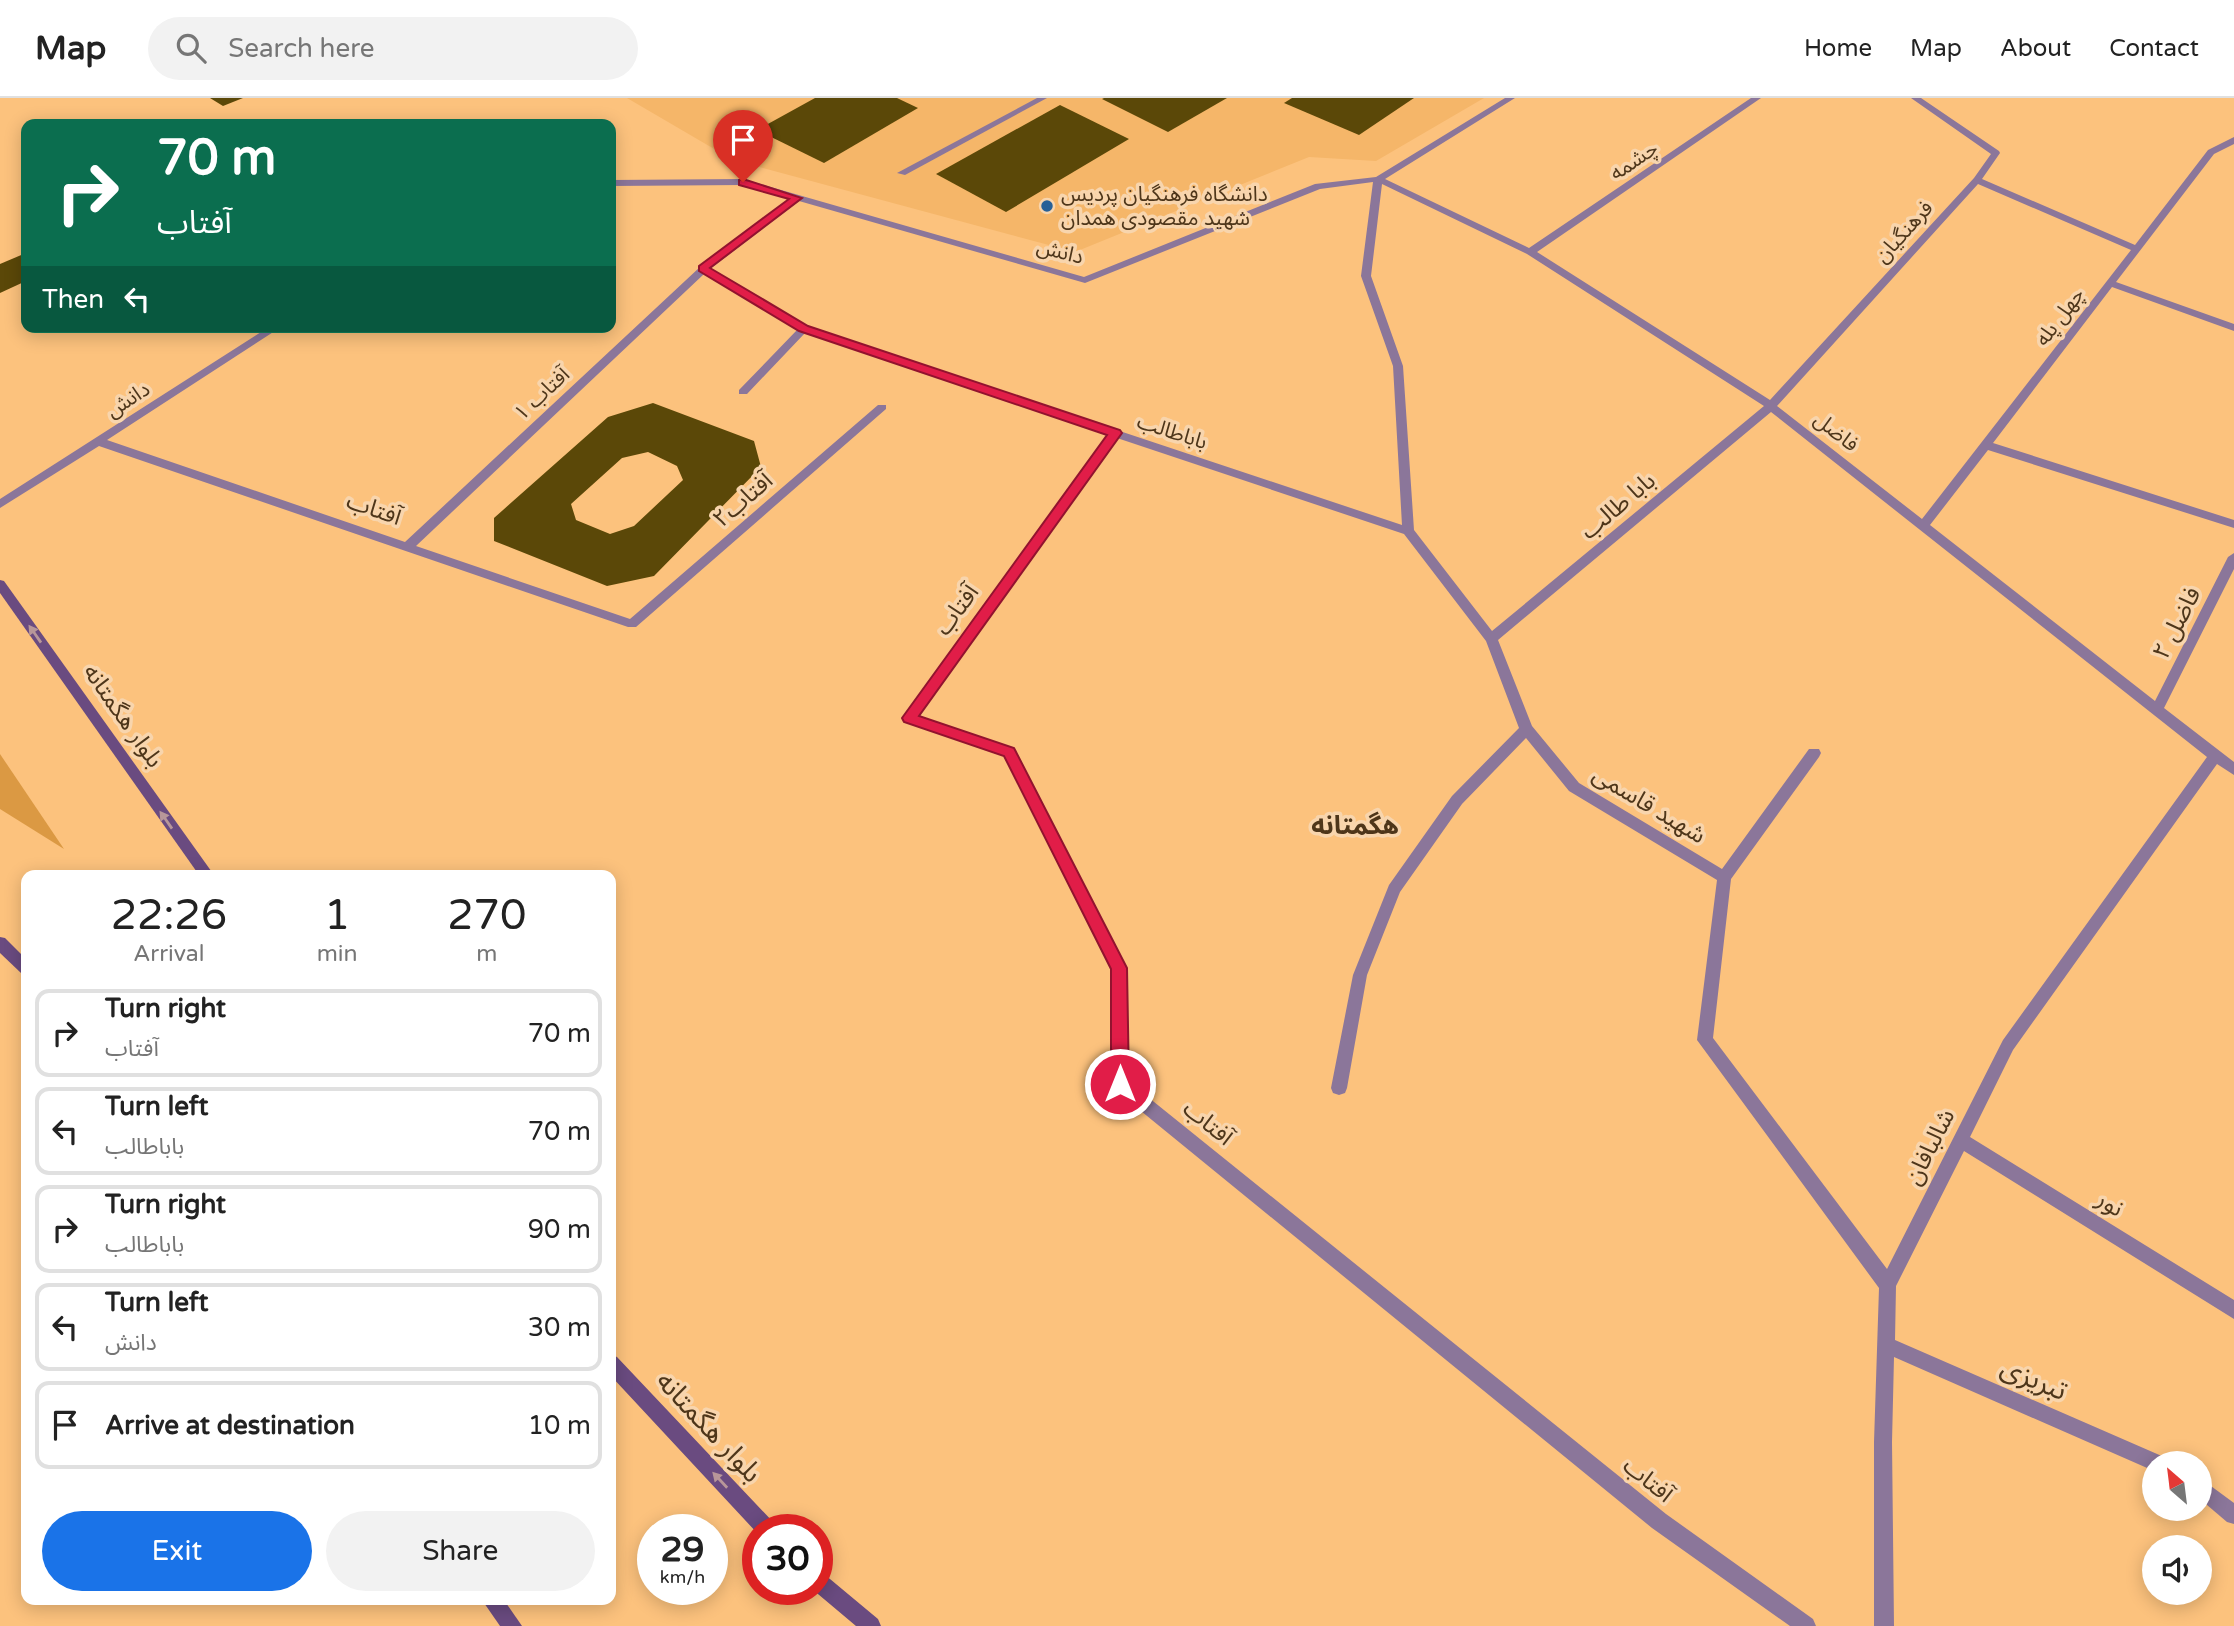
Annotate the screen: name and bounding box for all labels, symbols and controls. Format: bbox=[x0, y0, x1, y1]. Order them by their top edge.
search box bbox=[148, 17, 638, 80]
text: Map bbox=[35, 29, 106, 68]
icon: search bbox=[172, 29, 210, 67]
text: Search here bbox=[228, 33, 374, 64]
text: Home bbox=[1804, 34, 1872, 63]
text: Map bbox=[1910, 34, 1962, 63]
text: About bbox=[2000, 34, 2071, 63]
text: Contact bbox=[2109, 34, 2199, 63]
pin bbox=[713, 110, 773, 182]
icon: arrive bbox=[724, 121, 762, 159]
text: 70 m bbox=[157, 129, 276, 188]
street label: چشمه bbox=[1605, 136, 1663, 186]
icon: right bbox=[42, 147, 133, 238]
place label: دانشگاه فرهنگیان پردیس شهید مقصودی همدان bbox=[1061, 182, 1268, 231]
street label: فرهنگیان bbox=[1870, 196, 1938, 268]
marker: دانشگاه فرهنگیان پردیس شهید مقصودی همدان bbox=[1039, 198, 1055, 214]
text: آفتاب bbox=[157, 204, 232, 242]
street label: دانش bbox=[1034, 234, 1086, 270]
icon: left bbox=[118, 280, 156, 318]
street label: چهل پله bbox=[2030, 283, 2090, 351]
text: Then bbox=[42, 284, 104, 315]
street label: آفتاب ۱ bbox=[509, 362, 576, 426]
street label: دانش bbox=[101, 377, 155, 423]
street label: فاضل bbox=[1809, 407, 1863, 457]
street label: باباطالب bbox=[1134, 409, 1210, 455]
street label: آفتاب۲ bbox=[707, 465, 780, 534]
street label: بابا طالب bbox=[1575, 466, 1661, 546]
street label: آفتاب bbox=[343, 486, 406, 532]
street label: آفتاب bbox=[929, 578, 986, 641]
street label: فاضل ۲ bbox=[2147, 582, 2207, 664]
one-way arrow bbox=[28, 625, 42, 643]
street label: بلوار هگمتانه bbox=[77, 659, 169, 773]
street label: شهید قاسمی bbox=[1587, 760, 1711, 850]
district label: هگمتانه bbox=[1311, 810, 1399, 841]
one-way arrow bbox=[159, 811, 173, 829]
text: 22:26 bbox=[111, 890, 227, 941]
text: 1 bbox=[324, 890, 350, 941]
text: 270 bbox=[447, 890, 526, 941]
text: Arrival bbox=[133, 940, 204, 968]
text: min bbox=[317, 940, 358, 968]
text: m bbox=[476, 940, 497, 968]
text: Turn right bbox=[105, 993, 226, 1024]
icon: right bbox=[46, 1014, 84, 1052]
text: 70 m bbox=[528, 1018, 591, 1049]
text: آفتاب bbox=[105, 1035, 159, 1063]
position arrow bbox=[1083, 1047, 1157, 1121]
text: Turn left bbox=[105, 1091, 208, 1122]
street label: آفتاب bbox=[1177, 1094, 1240, 1153]
street label: شالبافان bbox=[1899, 1104, 1961, 1190]
icon: left bbox=[46, 1112, 84, 1150]
text: 70 m bbox=[528, 1116, 591, 1147]
text: باباطالب bbox=[105, 1133, 184, 1161]
street label: نور bbox=[2090, 1184, 2129, 1223]
text: Turn right bbox=[105, 1189, 226, 1220]
icon: right bbox=[46, 1210, 84, 1248]
text: 90 m bbox=[528, 1214, 591, 1245]
text: باباطالب bbox=[105, 1231, 184, 1259]
text: Turn left bbox=[105, 1287, 208, 1318]
icon: left bbox=[46, 1308, 84, 1346]
text: 30 m bbox=[528, 1312, 591, 1343]
text: دانش bbox=[105, 1329, 157, 1357]
street label: تبریزی bbox=[1996, 1350, 2072, 1408]
street label: بلوار هگمتانه bbox=[649, 1364, 769, 1490]
icon: arrive bbox=[46, 1406, 84, 1444]
text: Arrive at destination bbox=[105, 1410, 355, 1441]
text: 10 m bbox=[528, 1410, 591, 1441]
street label: آفتاب bbox=[1617, 1451, 1680, 1510]
north arrow bbox=[2142, 1451, 2212, 1521]
map controls bbox=[2142, 1451, 2212, 1605]
one-way arrow bbox=[713, 1472, 729, 1489]
button: Exit bbox=[42, 1511, 312, 1591]
button: Share bbox=[326, 1511, 595, 1591]
speed limit sign: 30 bbox=[742, 1514, 833, 1605]
text: 29 bbox=[661, 1529, 704, 1571]
button: sound bbox=[2142, 1535, 2212, 1605]
text: km/h bbox=[660, 1566, 705, 1588]

